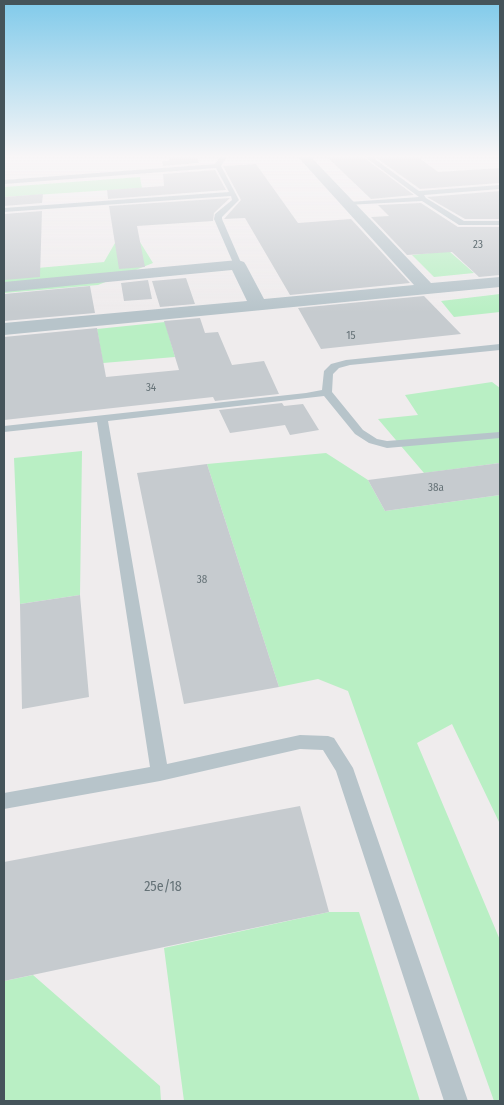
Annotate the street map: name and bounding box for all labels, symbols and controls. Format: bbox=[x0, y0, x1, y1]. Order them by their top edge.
house number: 23 bbox=[473, 238, 483, 252]
house number: 15 bbox=[346, 329, 356, 343]
house number: 34 bbox=[146, 381, 156, 395]
house number: 38a bbox=[428, 481, 444, 495]
house number: 38 bbox=[197, 573, 207, 587]
house number: 25e/18 bbox=[144, 879, 182, 895]

